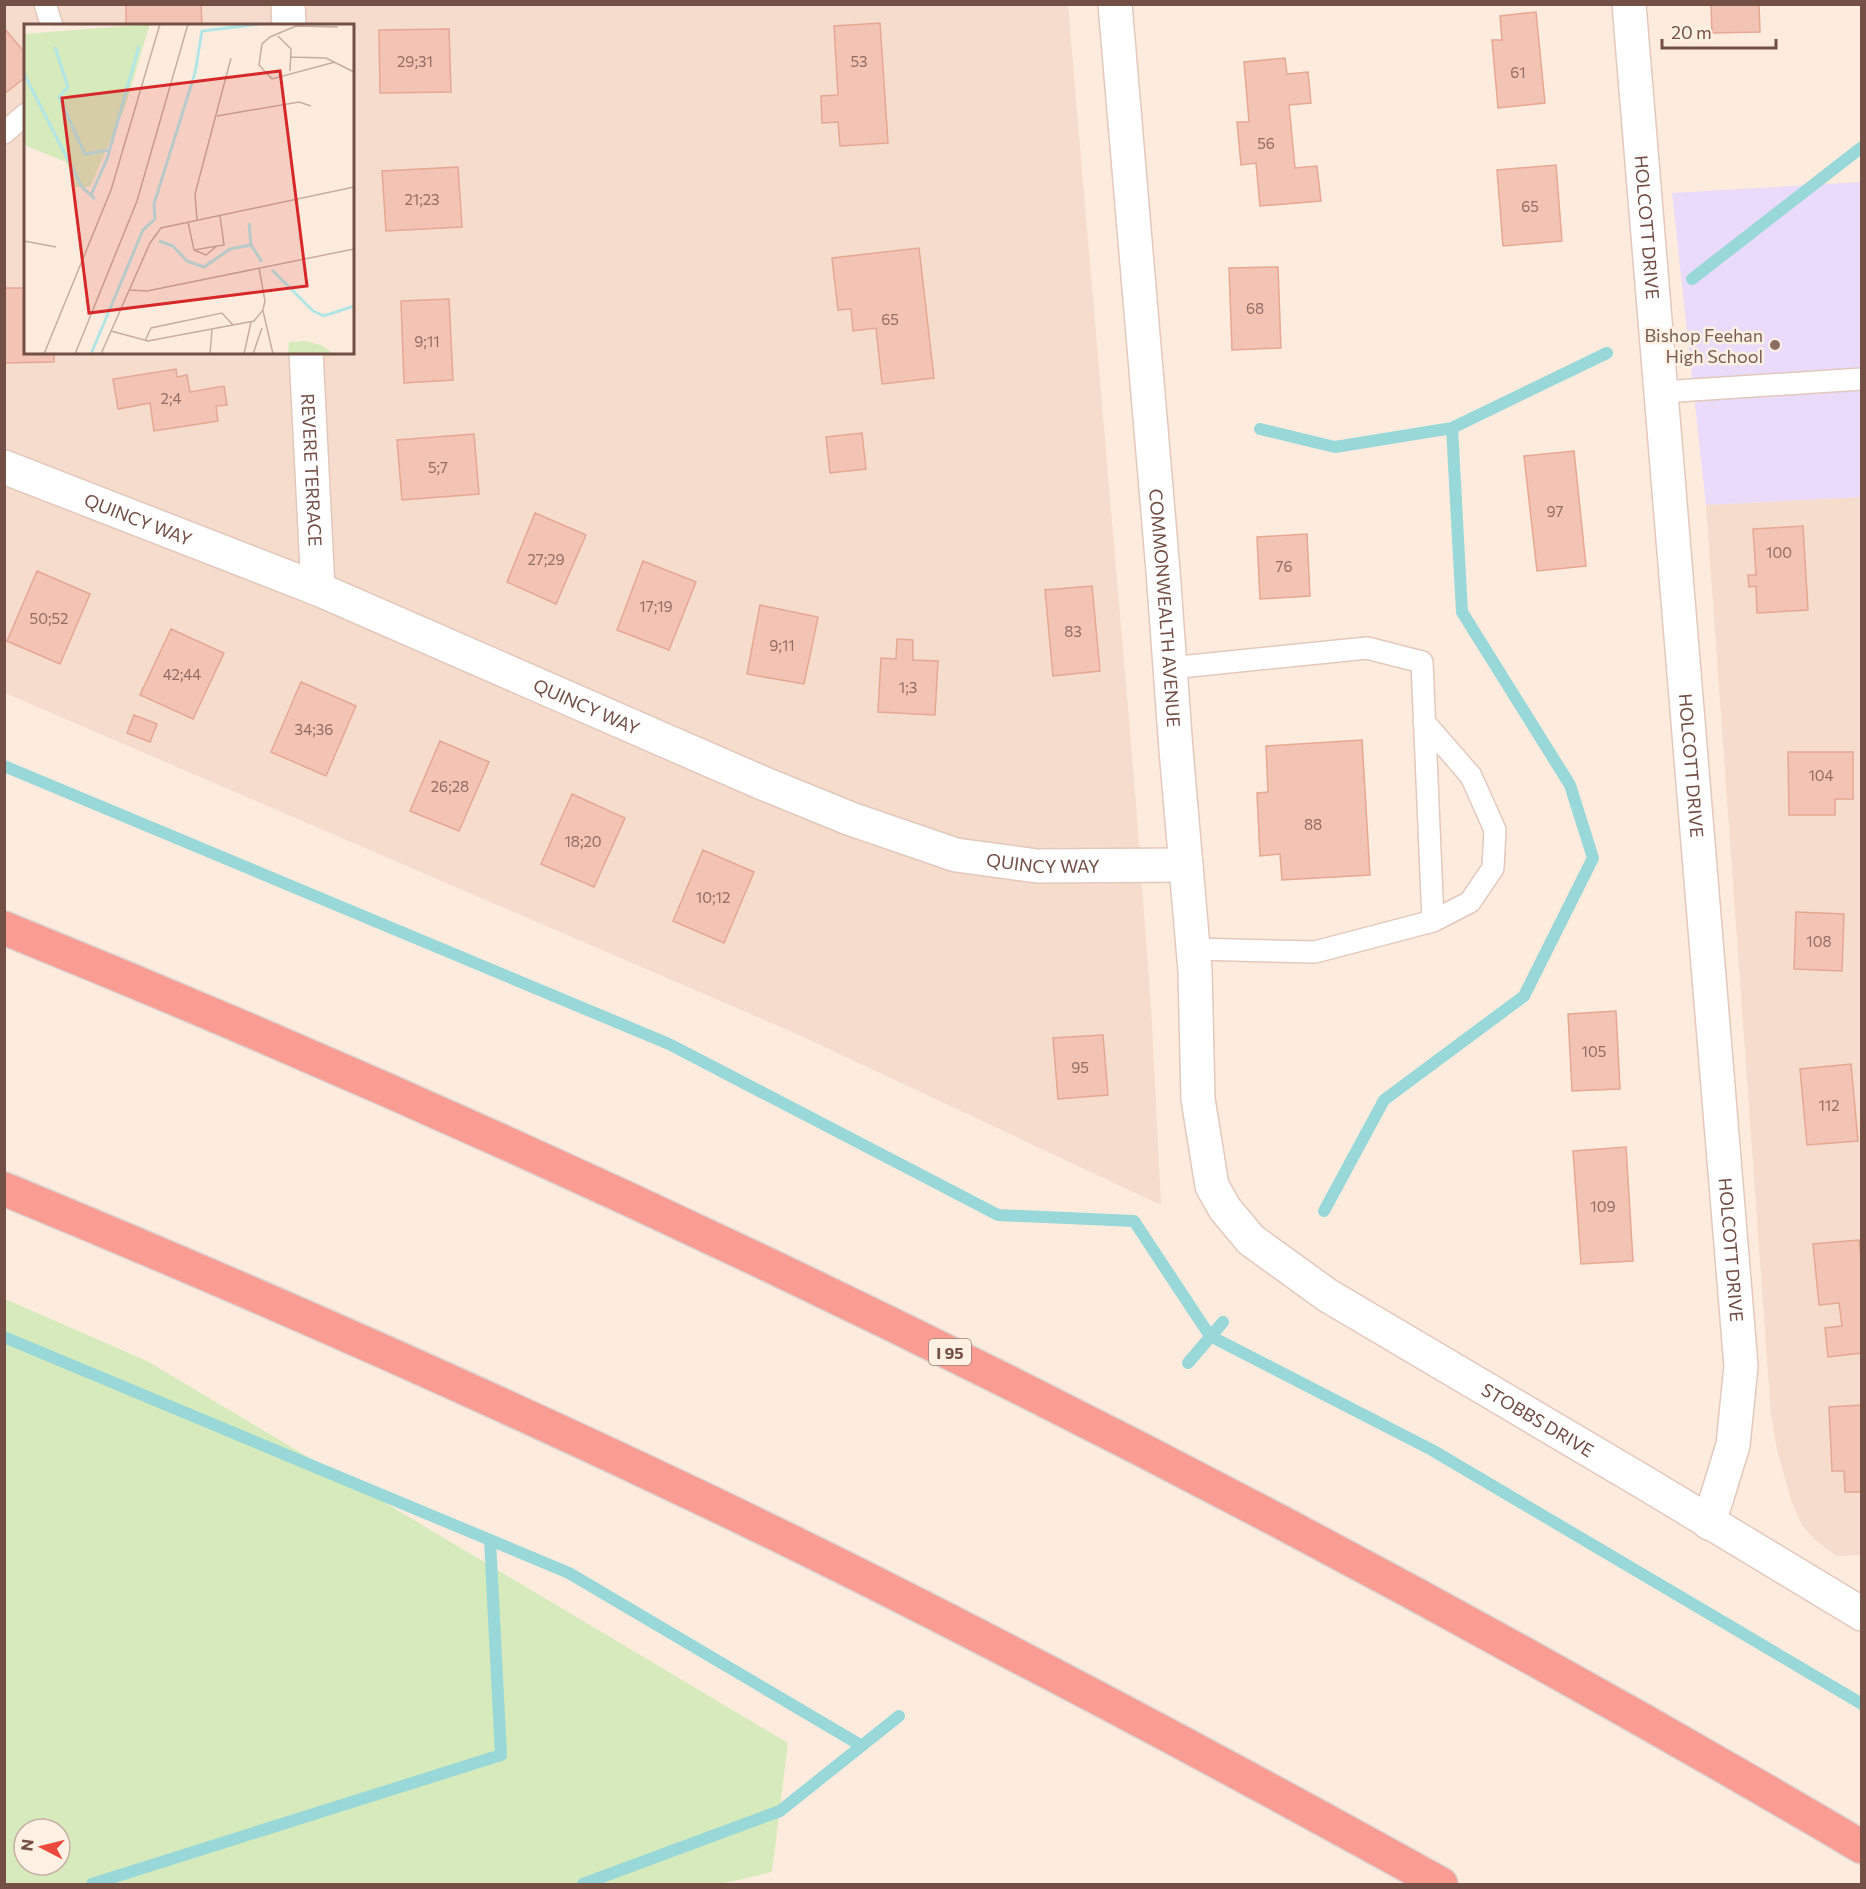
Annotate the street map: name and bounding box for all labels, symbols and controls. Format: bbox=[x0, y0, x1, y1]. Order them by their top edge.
scale bar bbox=[1662, 12, 1776, 50]
text: 20 m bbox=[1671, 21, 1712, 43]
inset map bbox=[24, 24, 354, 354]
house number: 29;31 bbox=[397, 52, 433, 70]
house number: 53 bbox=[850, 52, 868, 70]
house number: 61 bbox=[1510, 63, 1526, 81]
house number: 56 bbox=[1257, 134, 1275, 152]
street label: HOLCOTT DRIVE bbox=[1630, 154, 1664, 300]
house number: 21;23 bbox=[404, 190, 440, 208]
house number: 65 bbox=[1521, 197, 1539, 215]
house number: 68 bbox=[1246, 299, 1264, 317]
house number: 65 bbox=[881, 310, 899, 328]
place label: Bishop Feehan High School bbox=[1644, 324, 1763, 367]
house number: 9;11 bbox=[414, 332, 440, 350]
marker: Bishop Feehan High School bbox=[1768, 338, 1782, 352]
house number: 2;4 bbox=[161, 389, 181, 407]
street label: REVERE TERRACE bbox=[297, 393, 327, 547]
house number: 5;7 bbox=[428, 458, 448, 476]
street label: QUINCY WAY bbox=[81, 488, 195, 550]
street label: COMMONWEALTH AVENUE bbox=[1145, 488, 1185, 728]
house number: 97 bbox=[1547, 502, 1564, 520]
house number: 100 bbox=[1766, 543, 1792, 561]
house number: 27;29 bbox=[527, 550, 565, 568]
house number: 76 bbox=[1276, 557, 1292, 575]
house number: 17;19 bbox=[639, 597, 673, 615]
house number: 50;52 bbox=[30, 609, 68, 627]
house number: 83 bbox=[1064, 622, 1082, 640]
house number: 9;11 bbox=[769, 636, 795, 654]
house number: 42;44 bbox=[163, 665, 201, 683]
street label: QUINCY WAY bbox=[530, 673, 643, 739]
house number: 1;3 bbox=[899, 678, 917, 696]
street label: HOLCOTT DRIVE bbox=[1675, 692, 1709, 838]
house number: 34;36 bbox=[295, 720, 333, 738]
house number: 104 bbox=[1808, 766, 1834, 784]
house number: 26;28 bbox=[431, 777, 469, 795]
house number: 88 bbox=[1304, 815, 1322, 833]
house number: 18;20 bbox=[564, 832, 602, 850]
street label: QUINCY WAY bbox=[985, 848, 1100, 877]
house number: 10;12 bbox=[696, 888, 730, 906]
house number: 108 bbox=[1806, 932, 1832, 950]
house number: 105 bbox=[1582, 1042, 1606, 1060]
house number: 95 bbox=[1071, 1058, 1089, 1076]
house number: 112 bbox=[1818, 1096, 1840, 1114]
street label: HOLCOTT DRIVE bbox=[1715, 1177, 1748, 1323]
house number: 109 bbox=[1590, 1197, 1616, 1215]
road number: I 95 bbox=[929, 1339, 971, 1365]
street label: STOBBS DRIVE bbox=[1478, 1378, 1598, 1461]
north arrow bbox=[12, 1817, 72, 1877]
text: N bbox=[16, 1838, 37, 1852]

